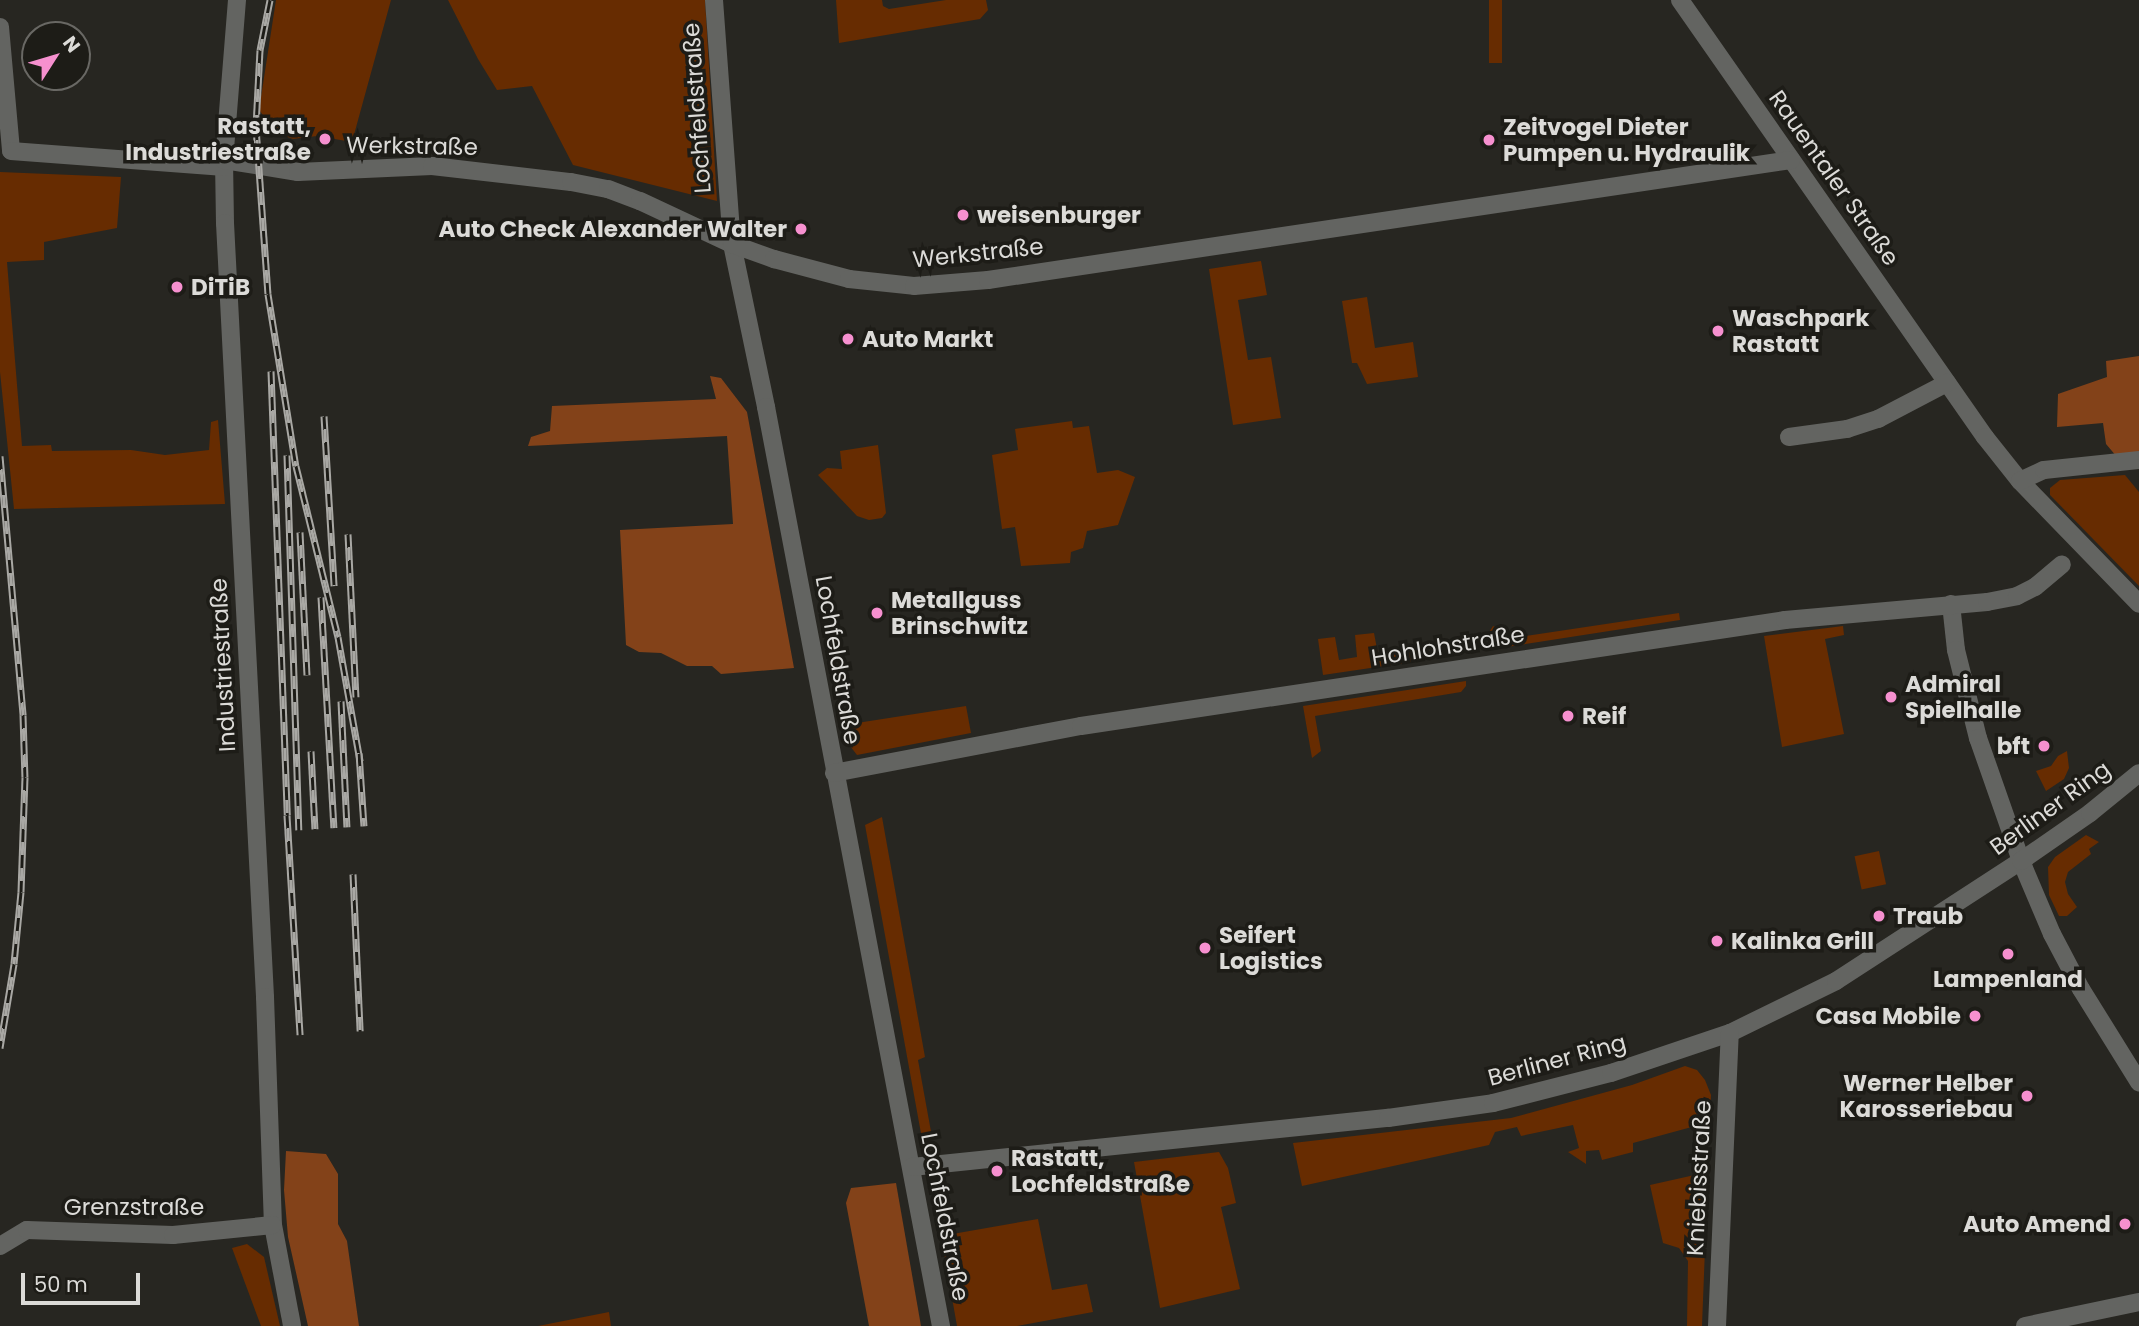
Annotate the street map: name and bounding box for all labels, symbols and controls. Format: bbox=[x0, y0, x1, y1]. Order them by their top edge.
north arrow bbox=[21, 21, 91, 91]
street label: Lochfeldstraße bbox=[677, 22, 717, 194]
text: N bbox=[56, 30, 87, 58]
street label: Rauentaler Straße bbox=[1763, 85, 1905, 271]
place label: Rastatt, Industriestraße bbox=[125, 112, 311, 166]
place label: Zeitvogel Dieter Pumpen u. Hydraulik bbox=[1503, 113, 1750, 167]
marker: Rastatt, Industriestraße bbox=[317, 131, 333, 147]
street label: Werkstraße bbox=[346, 131, 478, 161]
marker: Zeitvogel Dieter Pumpen u. Hydraulik bbox=[1481, 132, 1497, 148]
place label: weisenburger bbox=[977, 201, 1141, 229]
marker: weisenburger bbox=[955, 207, 971, 223]
place label: Auto Check Alexander Walter bbox=[438, 215, 787, 243]
marker: Auto Check Alexander Walter bbox=[793, 221, 809, 237]
street label: Werkstraße bbox=[911, 232, 1045, 274]
place label: DiTiB bbox=[191, 273, 250, 301]
marker: DiTiB bbox=[169, 279, 185, 295]
place label: Waschpark Rastatt bbox=[1732, 304, 1869, 358]
marker: Waschpark Rastatt bbox=[1710, 323, 1726, 339]
place label: Auto Markt bbox=[862, 325, 993, 353]
marker: Auto Markt bbox=[840, 331, 856, 347]
street label: Lochfeldstraße bbox=[810, 574, 866, 746]
street label: Industriestraße bbox=[205, 577, 241, 753]
place label: Metallguss Brinschwitz bbox=[891, 586, 1028, 640]
marker: Metallguss Brinschwitz bbox=[869, 605, 885, 621]
street label: Hohlohstraße bbox=[1369, 620, 1527, 672]
place label: Admiral Spielhalle bbox=[1905, 670, 2021, 724]
marker: Admiral Spielhalle bbox=[1883, 689, 1899, 705]
place label: Reif bbox=[1582, 702, 1626, 730]
marker: Reif bbox=[1560, 708, 1576, 724]
place label: bft bbox=[1997, 732, 2030, 760]
marker: bft bbox=[2036, 738, 2052, 754]
street label: Berliner Ring bbox=[1985, 755, 2115, 861]
place label: Traub bbox=[1893, 902, 1963, 930]
marker: Traub bbox=[1871, 908, 1887, 924]
place label: Seifert Logistics bbox=[1219, 921, 1323, 975]
place label: Kalinka Grill bbox=[1731, 927, 1874, 955]
marker: Kalinka Grill bbox=[1709, 933, 1725, 949]
marker: Seifert Logistics bbox=[1197, 940, 1213, 956]
marker: Lampenland bbox=[2000, 946, 2016, 962]
place label: Lampenland bbox=[1933, 965, 2083, 993]
place label: Casa Mobile bbox=[1815, 1002, 1961, 1030]
marker: Casa Mobile bbox=[1967, 1008, 1983, 1024]
street label: Berliner Ring bbox=[1485, 1028, 1629, 1092]
place label: Werner Helber Karosseriebau bbox=[1839, 1069, 2013, 1123]
marker: Werner Helber Karosseriebau bbox=[2019, 1088, 2035, 1104]
street label: Kniebisstraße bbox=[1681, 1099, 1717, 1257]
street label: Lochfeldstraße bbox=[915, 1131, 975, 1303]
place label: Rastatt, Lochfeldstraße bbox=[1011, 1144, 1190, 1198]
marker: Rastatt, Lochfeldstraße bbox=[989, 1163, 1005, 1179]
street label: Grenzstraße bbox=[64, 1193, 204, 1221]
place label: Auto Amend bbox=[1963, 1210, 2111, 1238]
marker: Auto Amend bbox=[2117, 1216, 2133, 1232]
scale bar bbox=[24, 1260, 144, 1304]
text: 50 m bbox=[34, 1270, 88, 1299]

